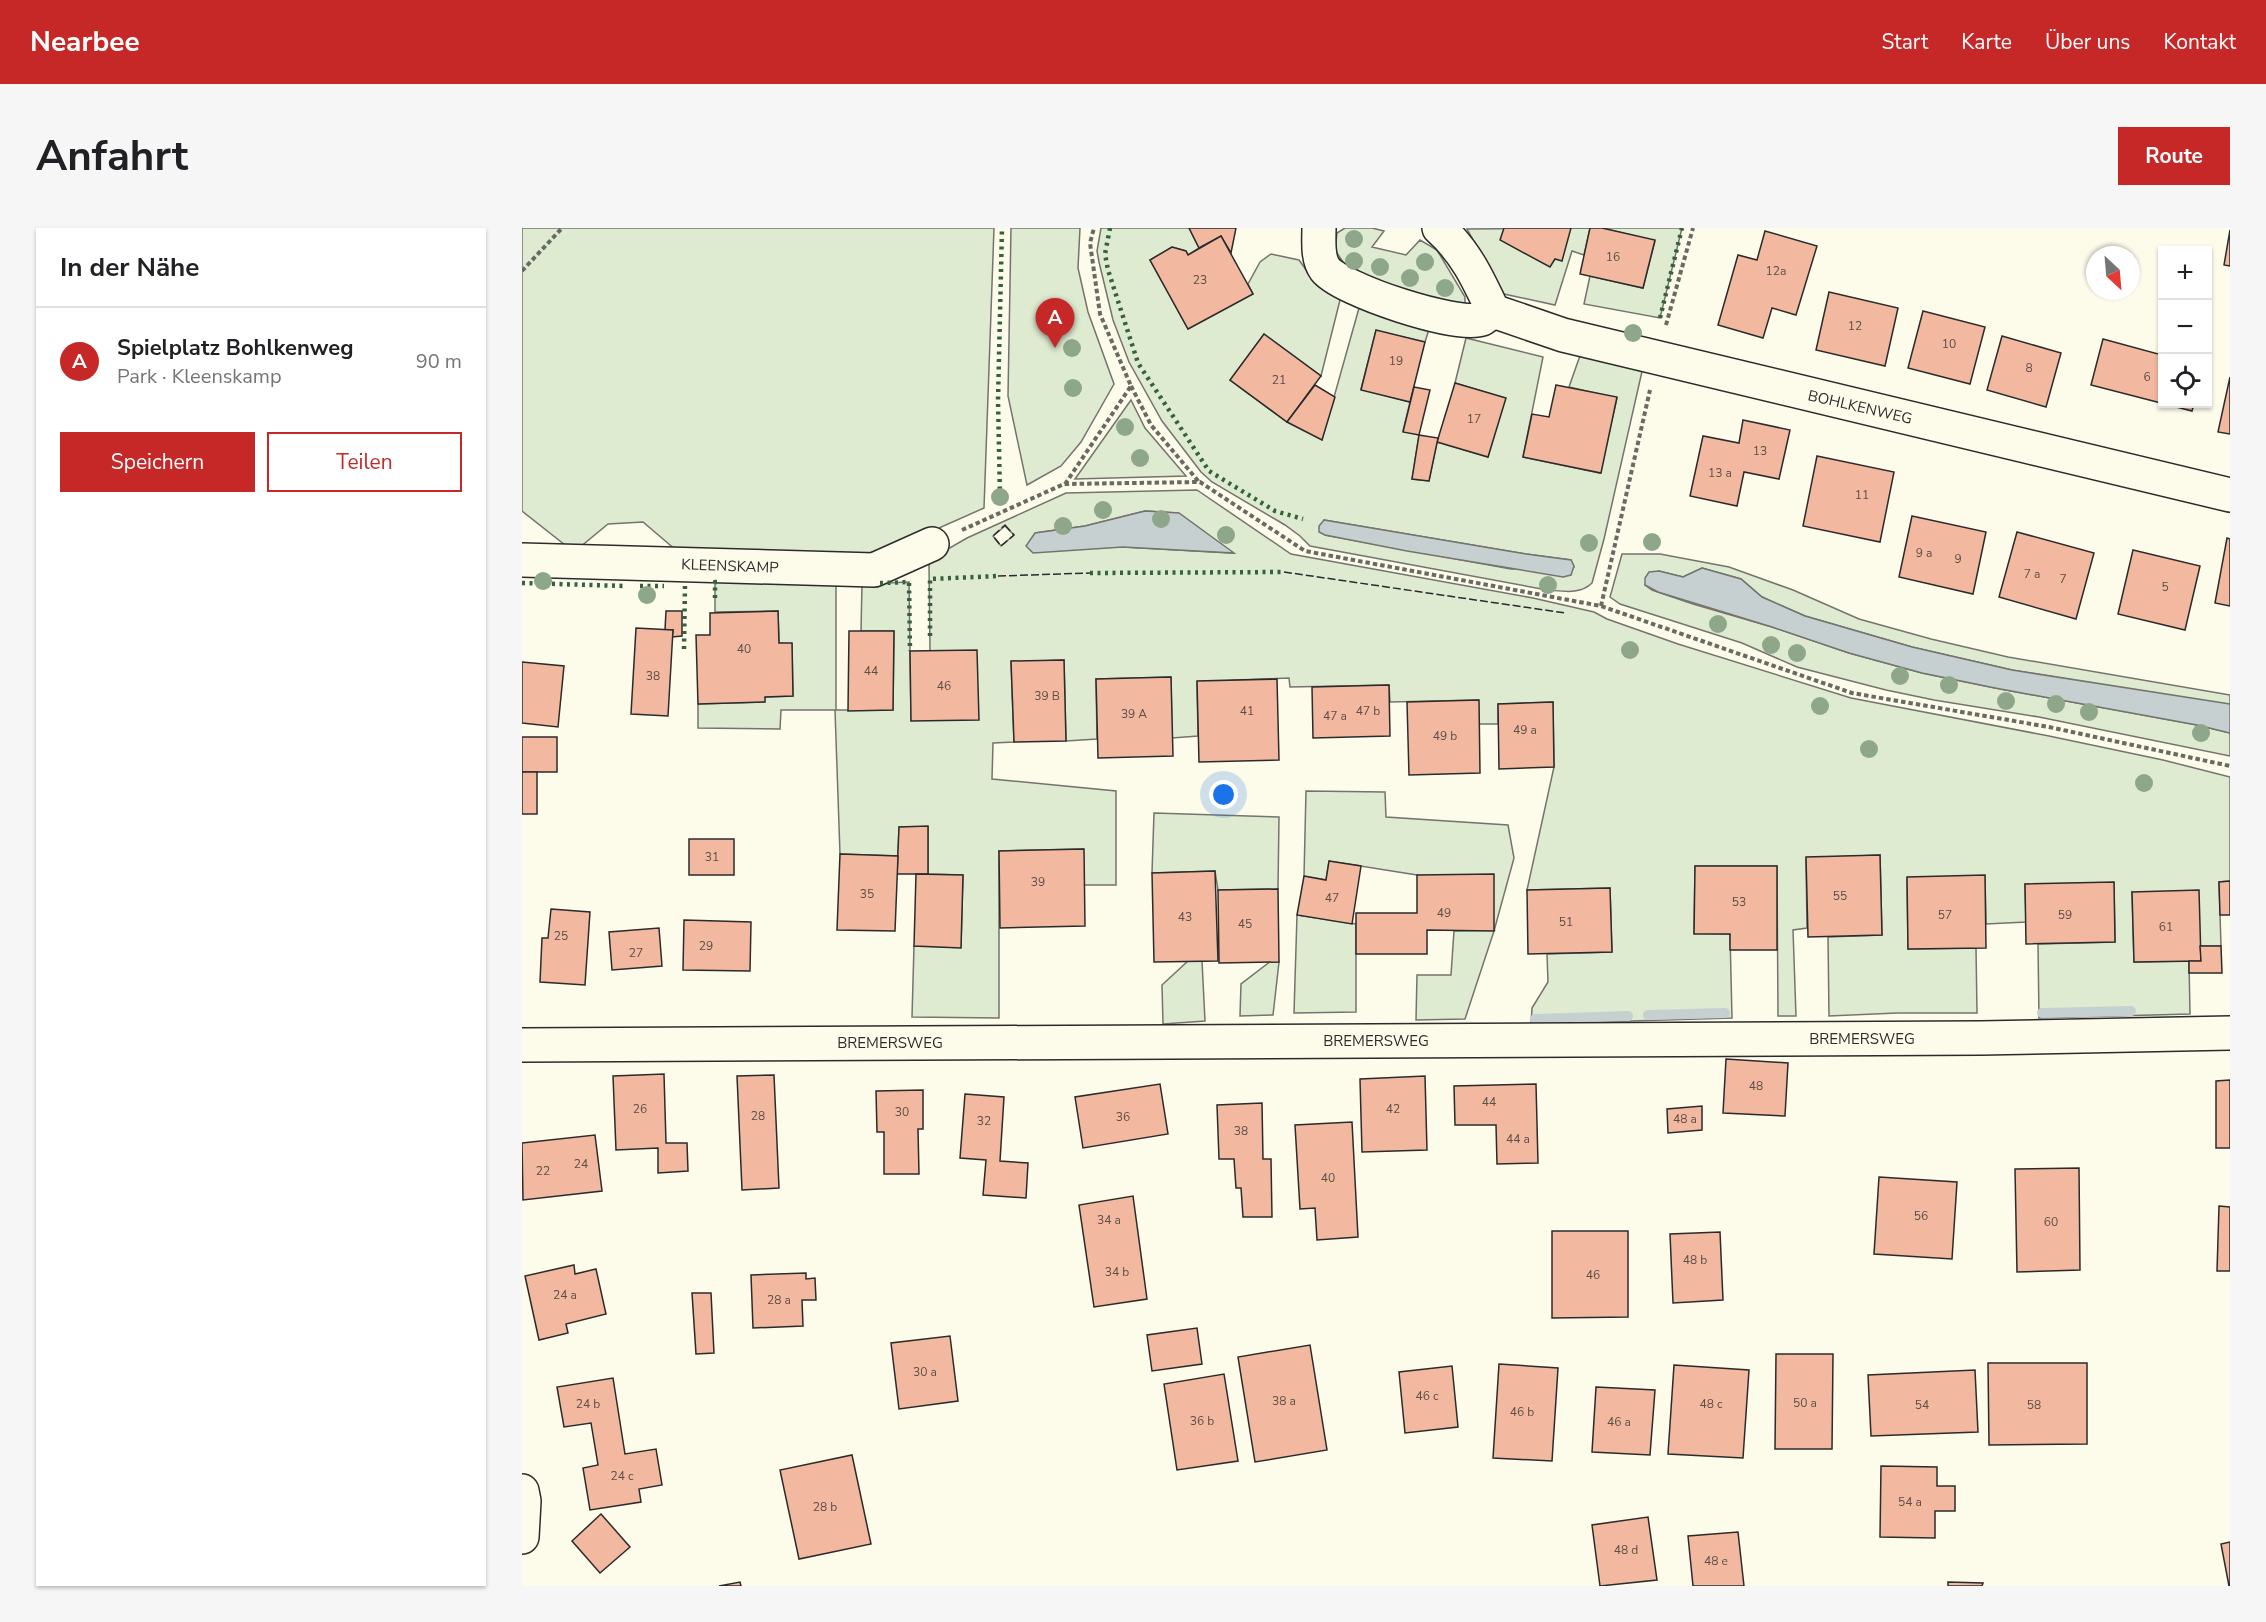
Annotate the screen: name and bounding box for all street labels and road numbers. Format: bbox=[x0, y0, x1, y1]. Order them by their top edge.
street label: BOHLKENWEG bbox=[1806, 385, 1914, 429]
street label: KLEENSKAMP bbox=[681, 554, 780, 578]
street label: BREMERSWEG bbox=[1809, 1029, 1915, 1049]
street label: BREMERSWEG bbox=[1323, 1031, 1429, 1051]
street label: BREMERSWEG bbox=[837, 1033, 943, 1053]

